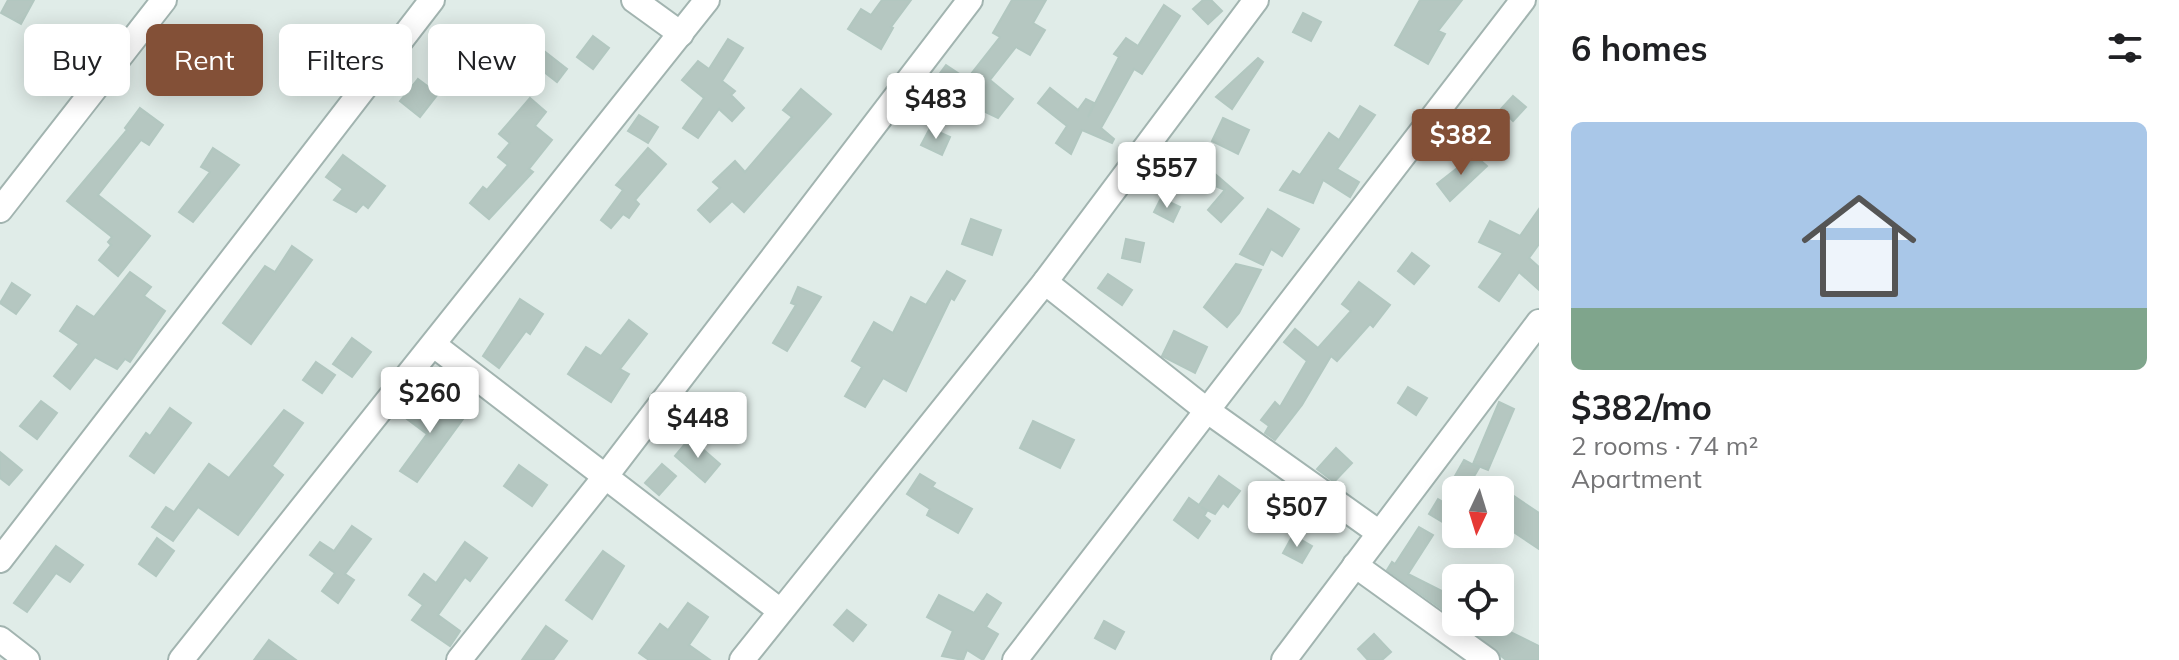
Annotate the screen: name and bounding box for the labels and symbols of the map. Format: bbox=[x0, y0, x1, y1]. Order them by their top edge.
pin: $483 bbox=[889, 73, 983, 141]
pin: $382 bbox=[1414, 109, 1508, 177]
pin: $557 bbox=[1120, 142, 1214, 210]
pin: $260 bbox=[383, 367, 477, 435]
pin: $448 bbox=[651, 392, 745, 460]
north arrow bbox=[1442, 476, 1514, 548]
pin: $507 bbox=[1250, 481, 1344, 549]

